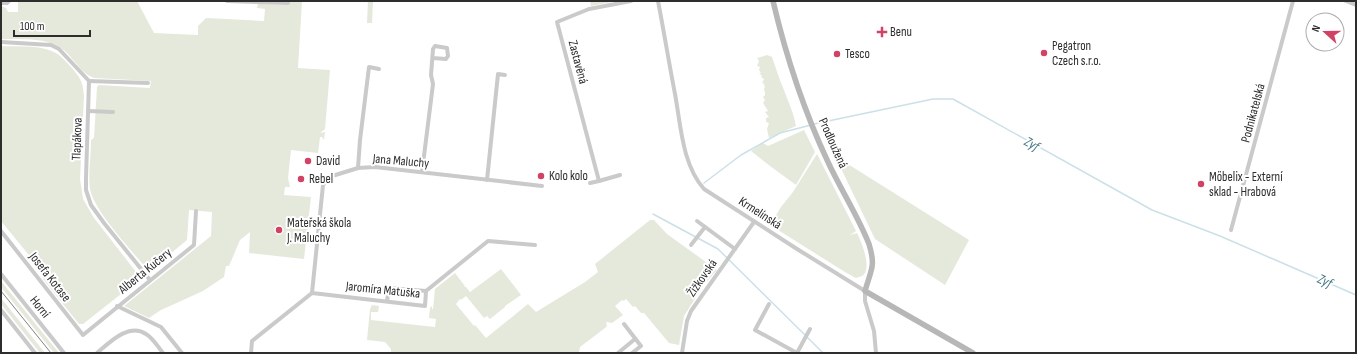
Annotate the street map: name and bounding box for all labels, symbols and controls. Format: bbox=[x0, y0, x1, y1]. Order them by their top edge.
scale bar bbox=[14, 12, 90, 38]
north arrow bbox=[1305, 12, 1345, 52]
text: 100 m bbox=[20, 19, 45, 34]
text: N bbox=[1309, 23, 1323, 34]
place label: Benu bbox=[890, 24, 912, 40]
marker: Benu bbox=[877, 27, 887, 37]
street label: Zastavěná bbox=[565, 38, 591, 86]
place label: Pegatron Czech s.r.o. bbox=[1052, 38, 1101, 69]
place label: Tesco bbox=[845, 46, 870, 62]
marker: Pegatron Czech s.r.o. bbox=[1039, 48, 1049, 58]
marker: Tesco bbox=[832, 49, 842, 59]
street label: Podnikatelská bbox=[1237, 82, 1269, 144]
street label: Prodloužená bbox=[815, 115, 851, 171]
street label: Tlapákova bbox=[68, 117, 86, 161]
water label: Zyf bbox=[1021, 132, 1044, 156]
street label: Jana Maluchy bbox=[371, 150, 430, 171]
place label: David bbox=[316, 153, 340, 169]
marker: David bbox=[303, 156, 313, 166]
place label: Kolo kolo bbox=[549, 168, 588, 184]
place label: Möbelix - Externí sklad - Hrabová bbox=[1209, 169, 1283, 200]
place label: Rebel bbox=[309, 171, 333, 187]
marker: Kolo kolo bbox=[536, 171, 546, 181]
marker: Rebel bbox=[296, 174, 306, 184]
marker: Möbelix - Externí sklad - Hrabová bbox=[1196, 179, 1206, 189]
street label: Krmelínská bbox=[735, 193, 785, 233]
place label: Mateřská škola J. Maluchy bbox=[286, 215, 351, 246]
marker: Mateřská škola J. Maluchy bbox=[274, 225, 284, 235]
street label: Alberta Kučery bbox=[114, 245, 175, 298]
street label: Josefa Kotase bbox=[25, 248, 74, 305]
street label: Žižkovská bbox=[683, 256, 721, 300]
water label: Zyf bbox=[1314, 270, 1337, 293]
street label: Jaromíra Matuška bbox=[344, 278, 421, 302]
street label: Horní bbox=[26, 293, 54, 322]

